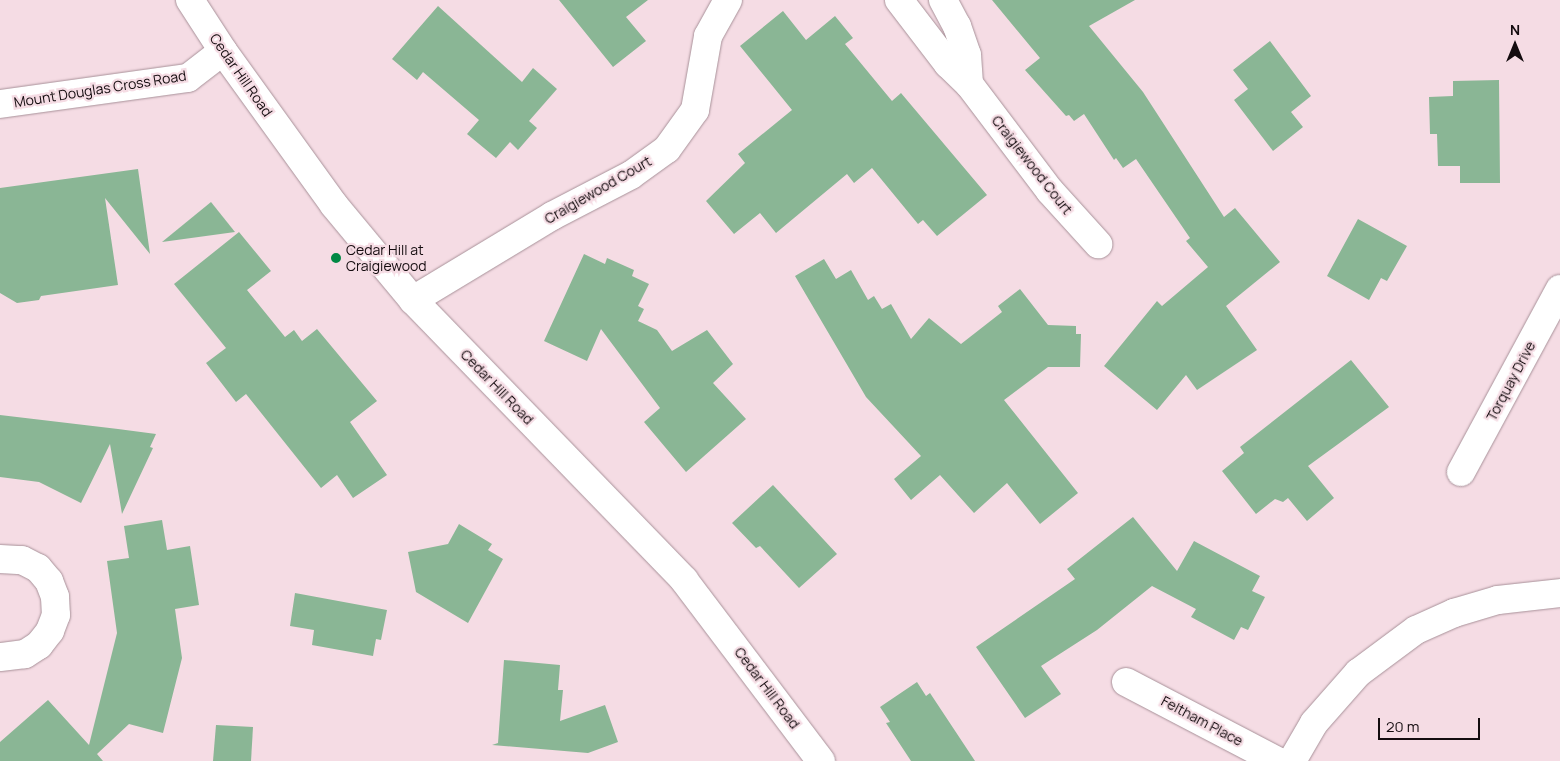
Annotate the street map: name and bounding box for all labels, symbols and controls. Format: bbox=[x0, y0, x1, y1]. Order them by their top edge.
north arrow bbox=[1490, 20, 1540, 70]
text: N bbox=[1510, 20, 1520, 39]
street label: Cedar Hill Road bbox=[206, 30, 276, 120]
street label: Mount Douglas Cross Road bbox=[13, 67, 187, 111]
street label: Craigiewood Court bbox=[988, 112, 1076, 218]
street label: Craigiewood Court bbox=[542, 153, 654, 227]
place label: Cedar Hill at Craigiewood bbox=[346, 242, 427, 274]
marker: Cedar Hill at Craigiewood bbox=[330, 252, 342, 264]
street label: Torquay Drive bbox=[1483, 338, 1539, 424]
street label: Cedar Hill Road bbox=[457, 346, 537, 428]
street label: Cedar Hill Road bbox=[731, 644, 803, 732]
street label: Feltham Place bbox=[1158, 692, 1246, 750]
scale bar bbox=[1380, 708, 1482, 740]
text: 20 m bbox=[1386, 716, 1419, 737]

